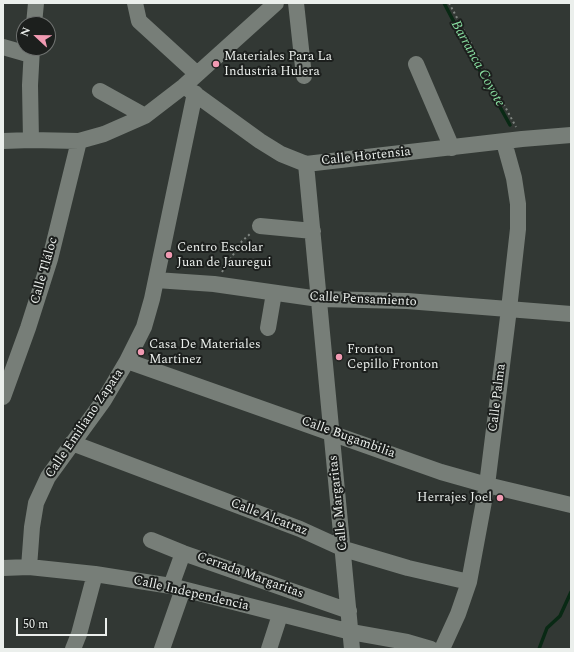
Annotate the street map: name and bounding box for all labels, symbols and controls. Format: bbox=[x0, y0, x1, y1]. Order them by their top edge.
north arrow bbox=[16, 16, 56, 56]
water label: Barranca Coyote bbox=[446, 18, 508, 110]
text: N bbox=[16, 24, 35, 39]
place label: Materiales Para La Industria Hulera bbox=[224, 49, 332, 80]
marker: Materiales Para La Industria Hulera bbox=[211, 59, 221, 69]
street label: Calle Hortensia bbox=[320, 145, 412, 169]
street label: Calle Tláloc bbox=[28, 236, 62, 306]
place label: Centro Escolar Juan de Jauregui bbox=[177, 240, 271, 271]
marker: Centro Escolar Juan de Jauregui bbox=[164, 250, 174, 260]
street label: Calle Pensamiento bbox=[309, 289, 417, 311]
place label: Casa De Materiales Martinez bbox=[149, 337, 261, 368]
place label: Fronton Cepillo Fronton bbox=[347, 342, 439, 373]
marker: Casa De Materiales Martinez bbox=[136, 347, 146, 357]
marker: Fronton Cepillo Fronton bbox=[334, 352, 344, 362]
street label: Calle Palma bbox=[486, 363, 510, 433]
street label: Calle Emiliano Zapata bbox=[43, 367, 127, 481]
street label: Calle Bugambilia bbox=[299, 414, 397, 462]
street label: Calle Margaritas bbox=[326, 454, 352, 552]
place label: Herrajes Joel bbox=[417, 490, 492, 506]
marker: Herrajes Joel bbox=[495, 493, 505, 503]
street label: Calle Alcatraz bbox=[228, 496, 310, 540]
street label: Cerrada Margaritas bbox=[194, 549, 306, 603]
street label: Calle Independencia bbox=[132, 573, 250, 615]
scale bar bbox=[18, 610, 109, 636]
text: 50 m bbox=[23, 615, 48, 634]

